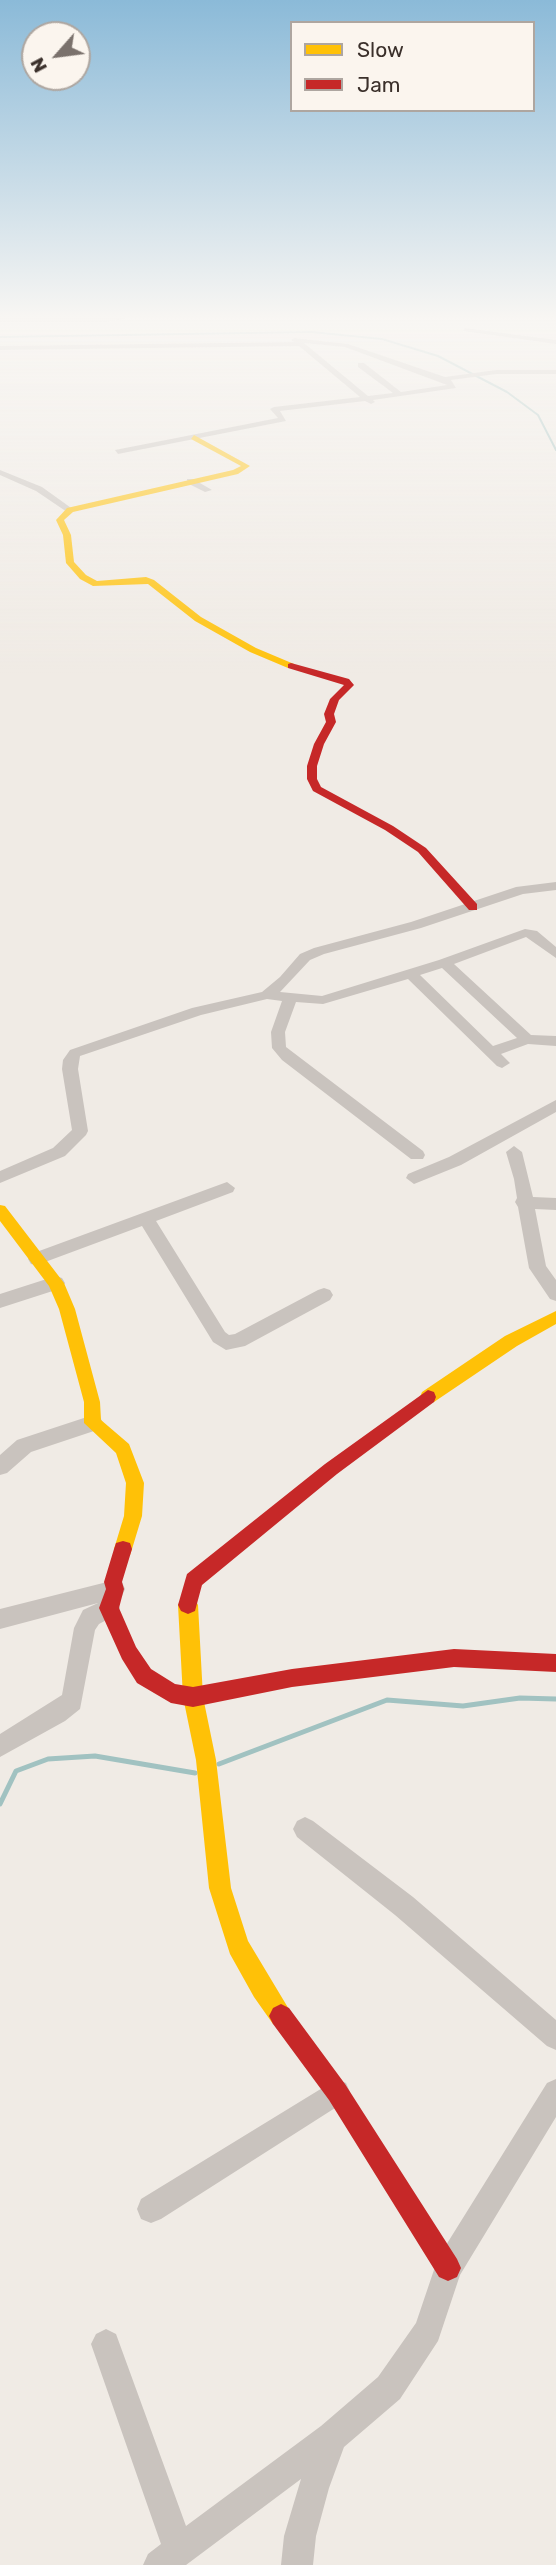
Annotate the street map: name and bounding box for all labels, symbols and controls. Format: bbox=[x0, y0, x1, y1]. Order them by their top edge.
north arrow bbox=[21, 21, 91, 91]
legend bbox=[290, 21, 535, 112]
text: Slow bbox=[357, 37, 404, 62]
text: N bbox=[25, 54, 52, 77]
text: Jam bbox=[357, 72, 401, 97]

